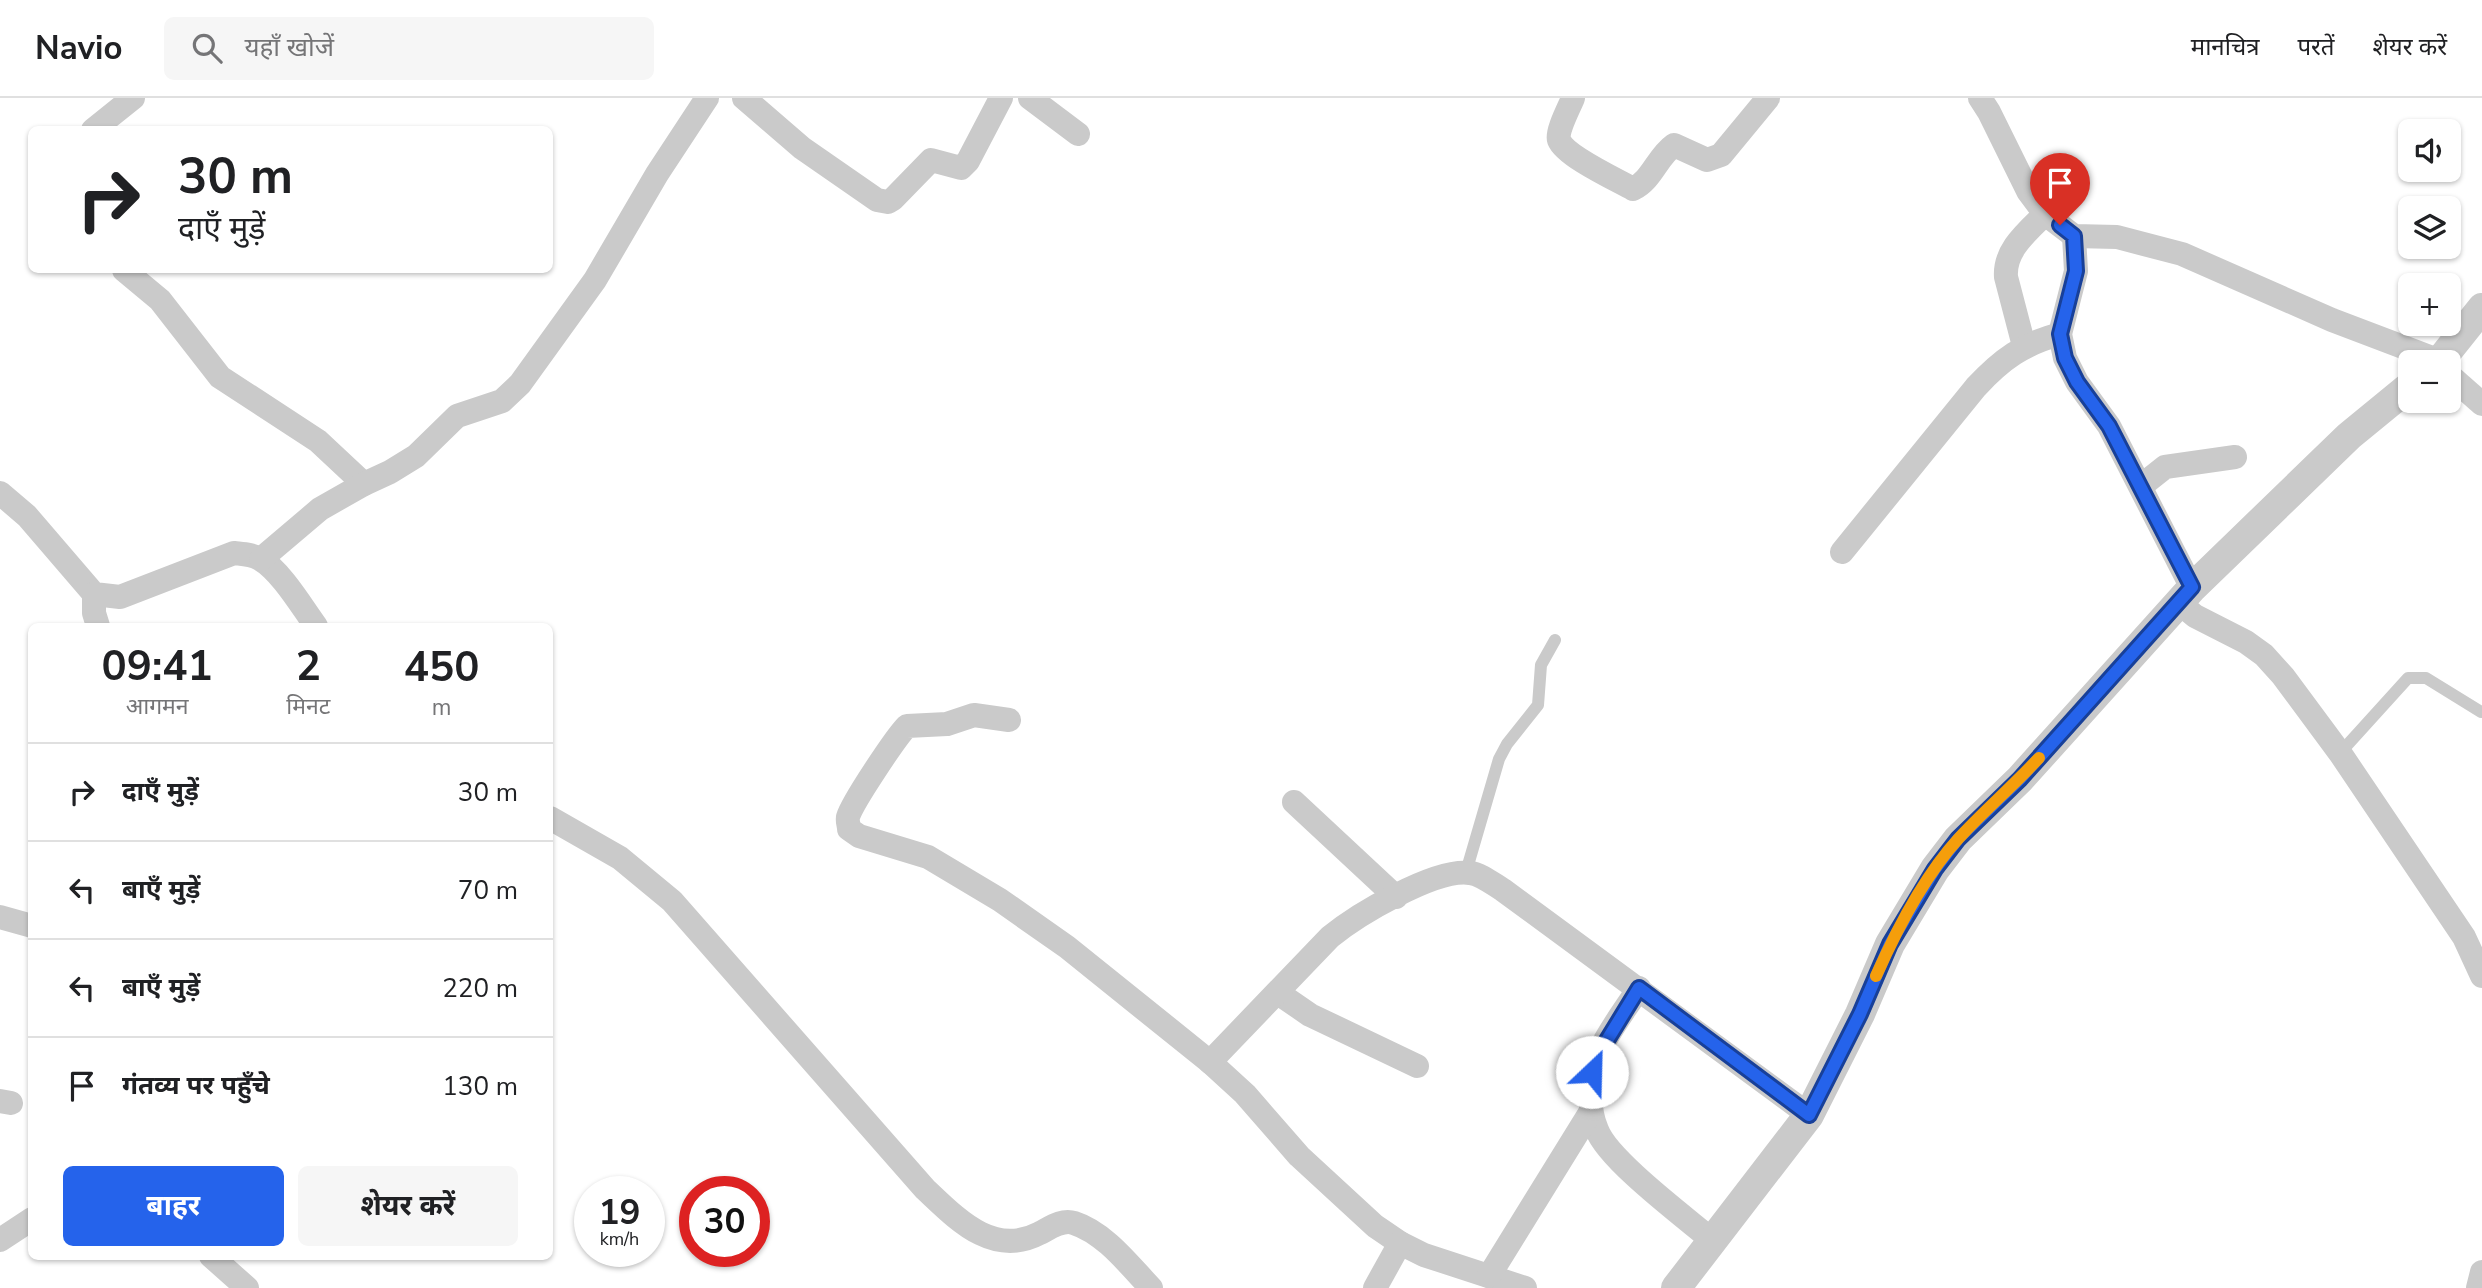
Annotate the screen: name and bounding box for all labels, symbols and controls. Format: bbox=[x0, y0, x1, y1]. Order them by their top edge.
search box bbox=[164, 17, 654, 80]
text: Navio bbox=[35, 26, 122, 71]
icon: search bbox=[188, 29, 226, 67]
text: यहाँ खोजें bbox=[244, 30, 334, 65]
text: मानचित्र bbox=[2191, 31, 2259, 63]
text: परतें bbox=[2297, 31, 2335, 63]
text: शेयर करें bbox=[2373, 31, 2447, 63]
map controls bbox=[2398, 119, 2461, 413]
button: sound bbox=[2398, 119, 2461, 182]
text: 30 m bbox=[178, 143, 293, 210]
pin bbox=[2030, 153, 2090, 225]
icon: right bbox=[63, 154, 154, 245]
icon: arrive bbox=[2041, 164, 2079, 202]
button: layers bbox=[2398, 196, 2461, 259]
text: दाएँ मुड़ें bbox=[178, 207, 265, 250]
button: + bbox=[2398, 273, 2461, 336]
button: − bbox=[2398, 350, 2461, 413]
text: 09:41 bbox=[102, 638, 213, 695]
text: 2 bbox=[296, 638, 321, 695]
text: 450 bbox=[404, 639, 479, 696]
text: आगमन bbox=[126, 691, 189, 722]
text: मिनट bbox=[286, 691, 330, 722]
text: m bbox=[432, 692, 452, 723]
icon: right bbox=[63, 773, 101, 811]
text: दाएँ मुड़ें bbox=[122, 774, 199, 809]
text: 30 m bbox=[458, 775, 518, 810]
icon: left bbox=[63, 871, 101, 909]
text: बाएँ मुड़ें bbox=[122, 872, 200, 907]
text: 70 m bbox=[458, 873, 518, 908]
icon: left bbox=[63, 969, 101, 1007]
text: बाएँ मुड़ें bbox=[122, 970, 200, 1005]
text: 220 m bbox=[442, 971, 518, 1006]
position arrow bbox=[1555, 1035, 1629, 1109]
icon: arrive bbox=[63, 1067, 101, 1105]
text: गंतव्य पर पहुँचे bbox=[122, 1068, 270, 1103]
text: 130 m bbox=[442, 1069, 518, 1104]
button: बाहर bbox=[63, 1166, 284, 1246]
button: शेयर करें bbox=[298, 1166, 518, 1246]
speed limit sign: 30 bbox=[679, 1176, 770, 1267]
text: 19 bbox=[598, 1189, 641, 1236]
text: km/h bbox=[600, 1227, 639, 1251]

